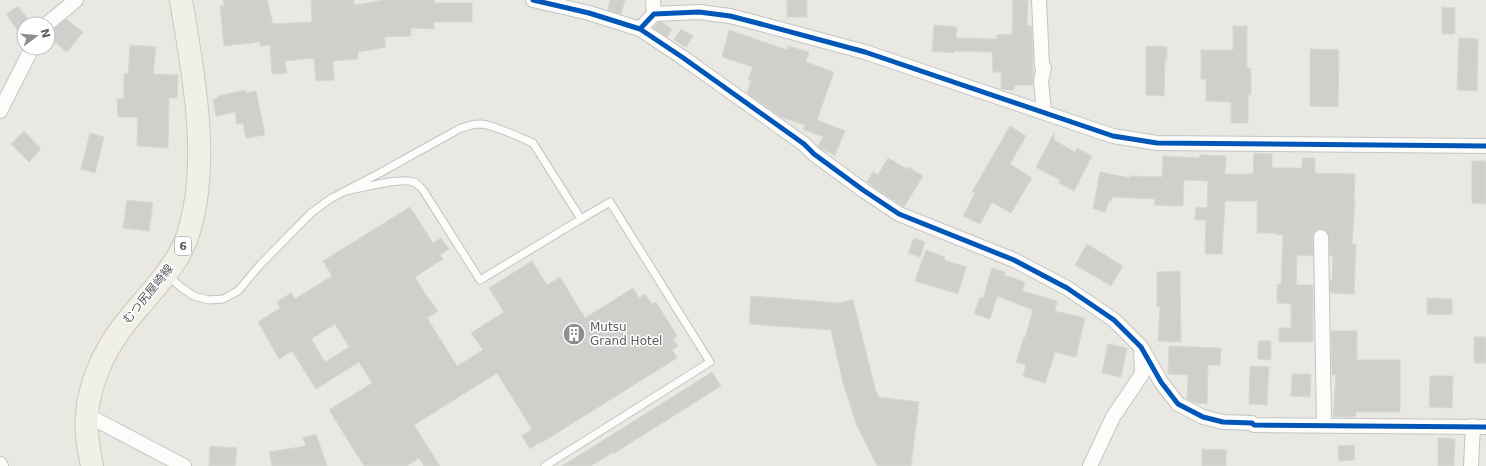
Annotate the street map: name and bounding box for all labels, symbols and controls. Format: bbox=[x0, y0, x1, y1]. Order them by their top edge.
north arrow bbox=[16, 16, 56, 56]
text: N bbox=[38, 27, 53, 40]
road number: 6 bbox=[175, 237, 191, 255]
street label: むつ尻屋崎線 bbox=[120, 262, 176, 326]
place label: Mutsu Grand Hotel bbox=[590, 320, 662, 348]
building icon: Mutsu Grand Hotel bbox=[561, 321, 587, 347]

